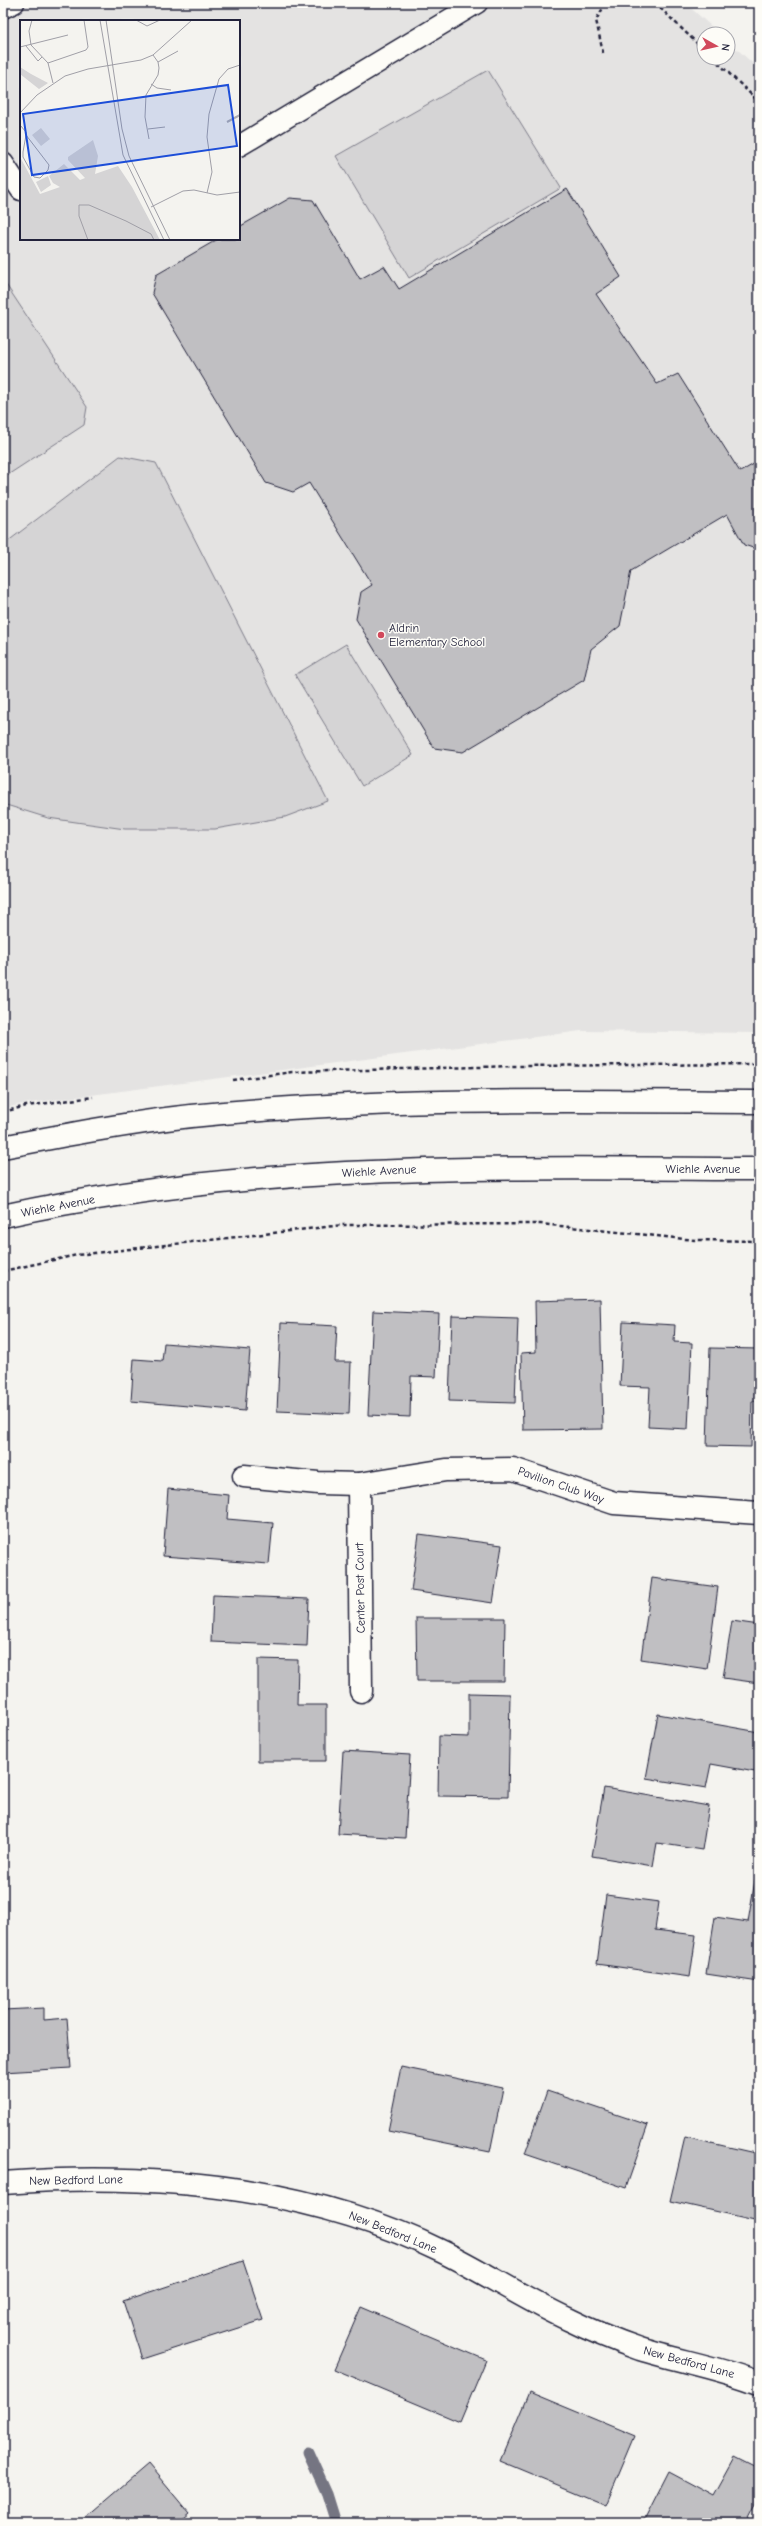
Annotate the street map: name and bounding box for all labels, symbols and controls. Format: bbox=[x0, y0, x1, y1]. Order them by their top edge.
inset map bbox=[20, 20, 240, 240]
north arrow bbox=[696, 26, 736, 66]
text: N bbox=[718, 43, 732, 52]
place label: Aldrin Elementary School bbox=[389, 621, 485, 649]
marker: Aldrin Elementary School bbox=[376, 630, 386, 640]
street label: Wiehle Avenue bbox=[341, 1162, 417, 1180]
street label: Wiehle Avenue bbox=[666, 1162, 740, 1176]
street label: Wiehle Avenue bbox=[20, 1192, 96, 1220]
street label: Pavilion Club Way bbox=[516, 1464, 607, 1507]
street label: Center Post Court bbox=[352, 1542, 368, 1634]
street label: New Bedford Lane bbox=[29, 2172, 123, 2188]
street label: New Bedford Lane bbox=[347, 2208, 439, 2256]
street label: New Bedford Lane bbox=[642, 2343, 736, 2381]

